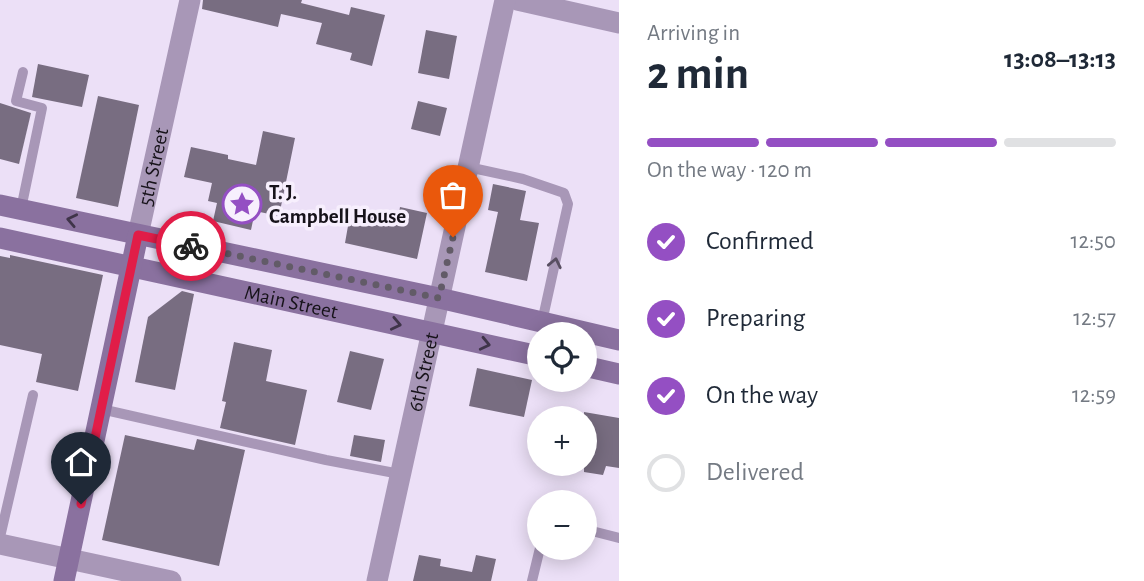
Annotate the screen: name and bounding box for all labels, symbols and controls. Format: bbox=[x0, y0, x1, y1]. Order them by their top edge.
text: Arriving in bbox=[647, 22, 740, 45]
text: 13:08–13:13 bbox=[1004, 46, 1116, 72]
text: 2 min bbox=[647, 51, 749, 97]
street label: 5th Street bbox=[135, 125, 172, 208]
text: On the way · 120 m bbox=[647, 159, 812, 182]
pin bbox=[423, 165, 483, 237]
icon: bag bbox=[434, 176, 472, 214]
place label: T. J. Campbell House bbox=[269, 182, 406, 227]
place icon: T. J. Campbell House bbox=[221, 183, 263, 225]
courier bbox=[156, 211, 226, 281]
one-way arrow bbox=[66, 214, 78, 229]
icon: check bbox=[647, 223, 685, 261]
icon: bike bbox=[172, 227, 210, 265]
text: Confirmed bbox=[706, 228, 814, 254]
text: 12:50 bbox=[1071, 230, 1116, 253]
one-way arrow bbox=[547, 257, 562, 269]
street label: Main Street bbox=[242, 282, 340, 323]
icon: check bbox=[647, 300, 685, 338]
text: Preparing bbox=[706, 305, 805, 331]
text: 12:57 bbox=[1073, 307, 1116, 330]
one-way arrow bbox=[390, 316, 402, 331]
map controls bbox=[527, 322, 597, 560]
button: locate bbox=[527, 322, 597, 392]
street label: 6th Street bbox=[405, 330, 443, 414]
one-way arrow bbox=[479, 335, 491, 350]
icon: check bbox=[647, 377, 685, 415]
text: On the way bbox=[706, 382, 818, 408]
text: 12:59 bbox=[1072, 384, 1116, 407]
button: + bbox=[527, 406, 597, 476]
pin bbox=[51, 432, 111, 504]
icon: home bbox=[62, 443, 100, 481]
text: Delivered bbox=[706, 459, 804, 485]
button: − bbox=[527, 490, 597, 560]

